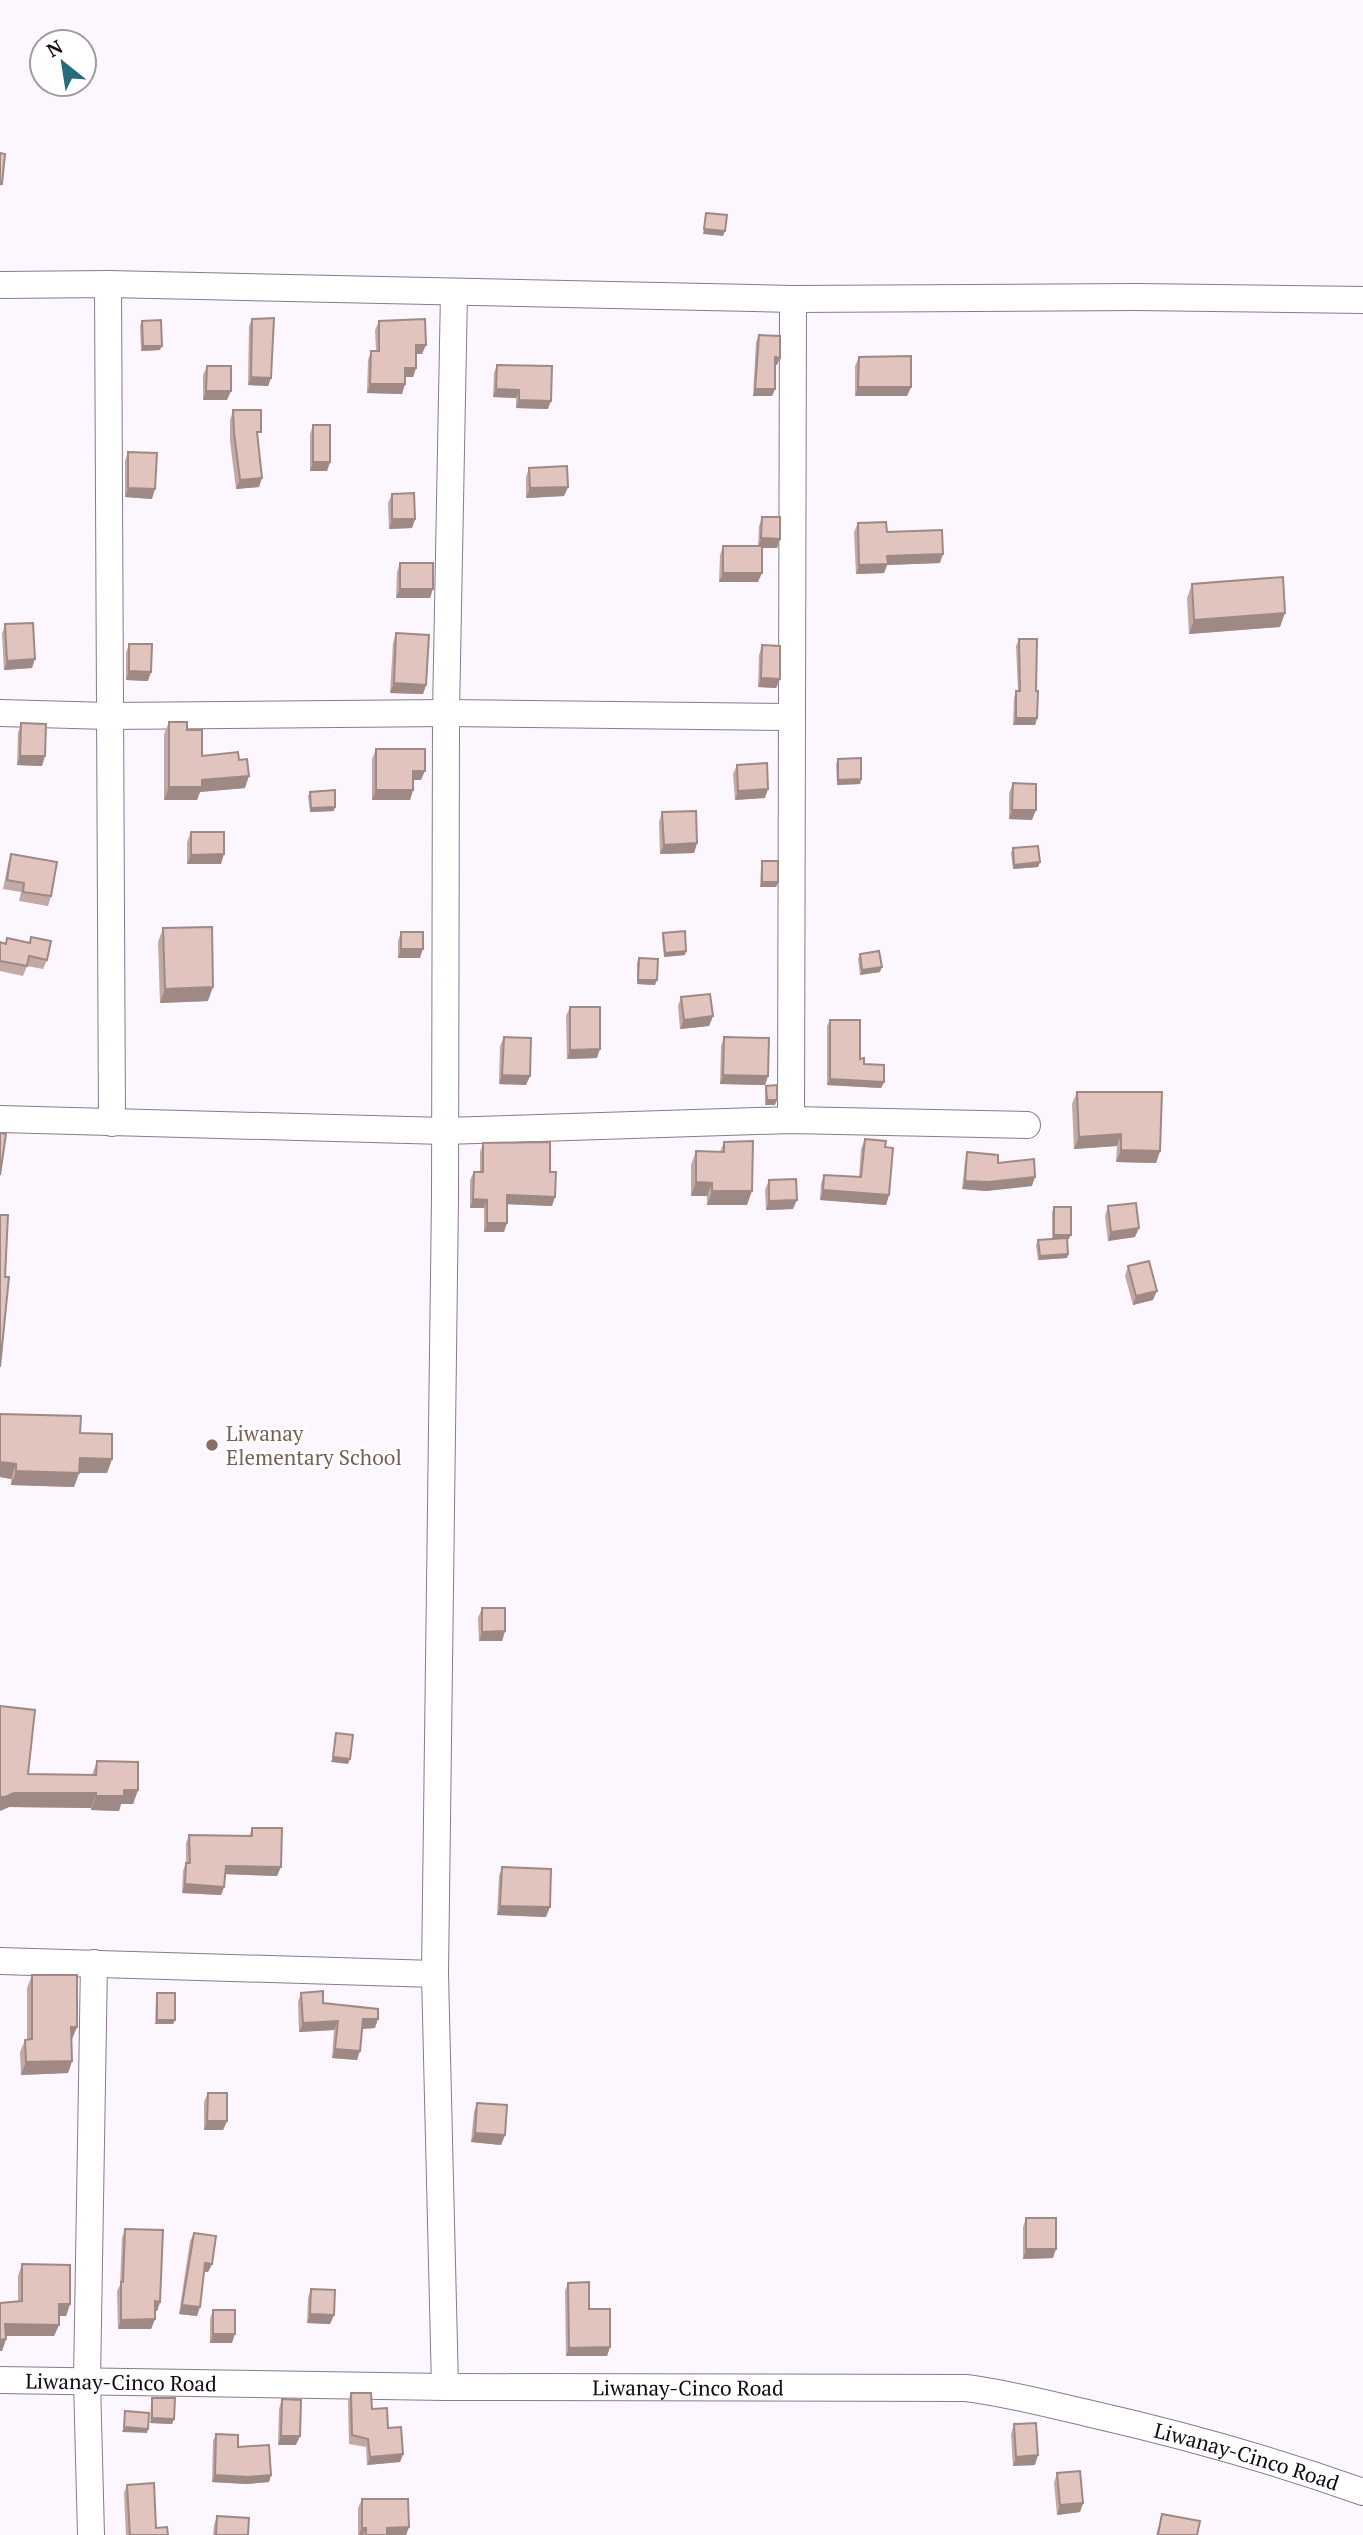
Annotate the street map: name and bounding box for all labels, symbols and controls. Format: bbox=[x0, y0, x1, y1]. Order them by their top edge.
north arrow bbox=[28, 28, 98, 98]
text: N bbox=[42, 33, 67, 62]
place label: Liwanay Elementary School bbox=[226, 1419, 402, 1471]
marker: Liwanay Elementary School bbox=[204, 1437, 220, 1453]
street label: Liwanay-Cinco Road bbox=[25, 2366, 217, 2397]
street label: Liwanay-Cinco Road bbox=[592, 2373, 784, 2402]
street label: Liwanay-Cinco Road bbox=[1151, 2416, 1343, 2497]

